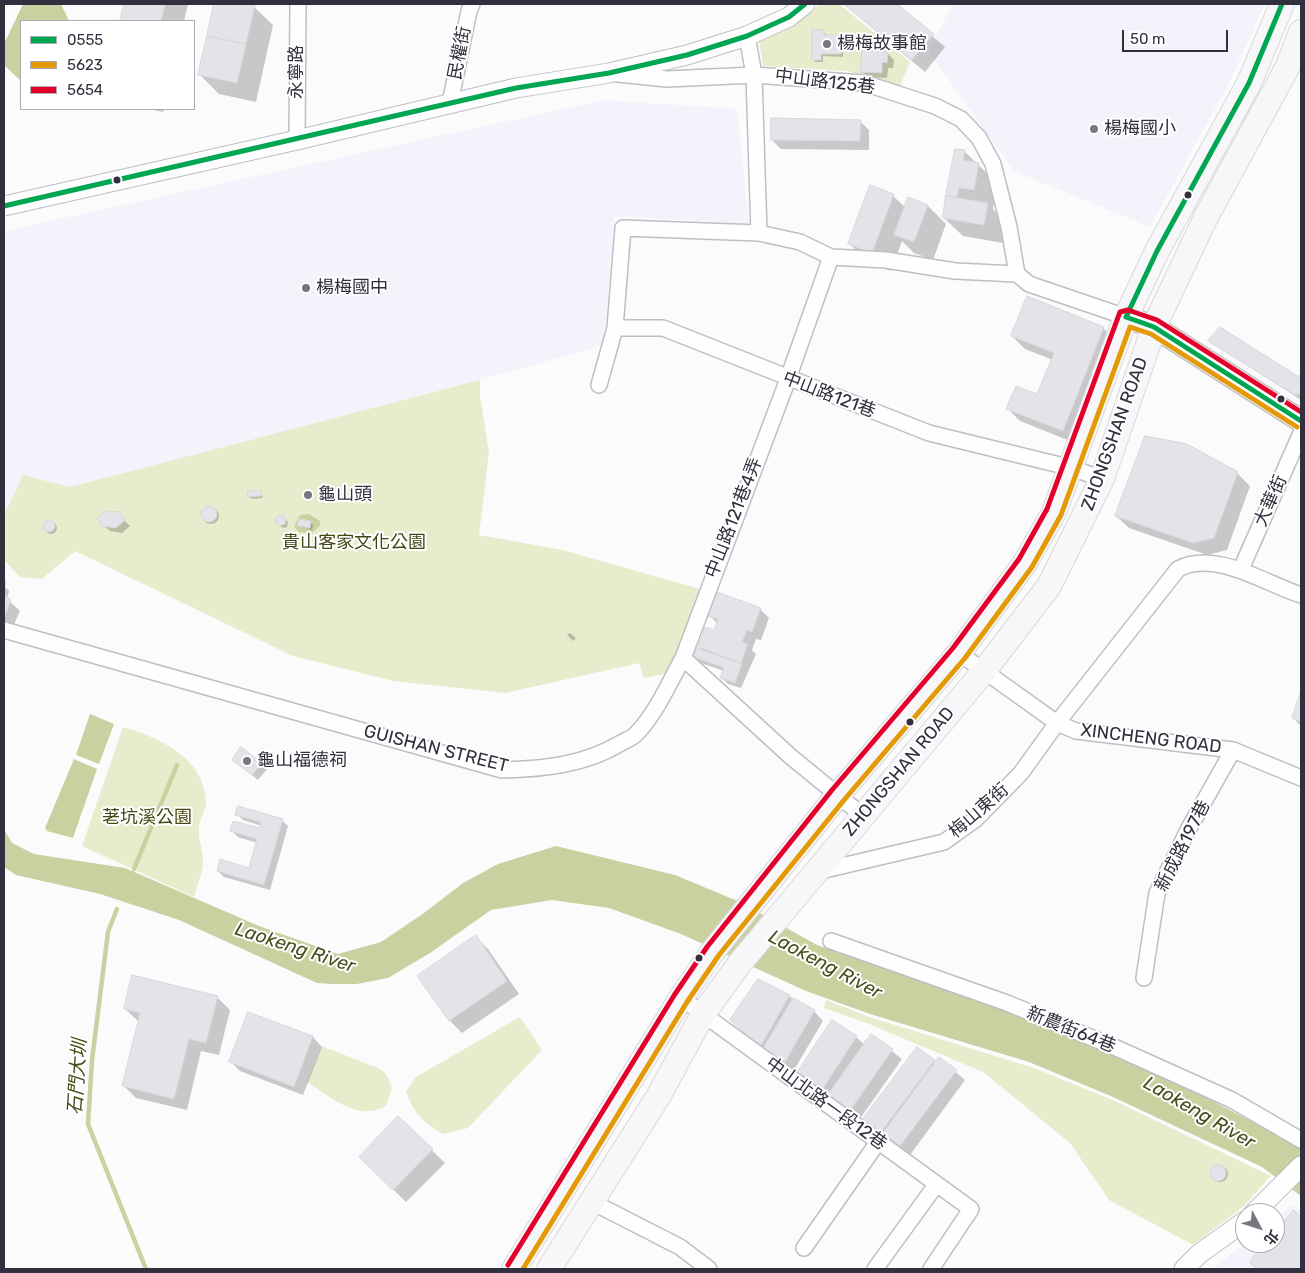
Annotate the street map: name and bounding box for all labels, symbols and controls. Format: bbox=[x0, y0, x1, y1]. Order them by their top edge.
legend bbox=[20, 20, 195, 110]
scale bar bbox=[1125, 20, 1231, 52]
street label: 民權街 bbox=[444, 24, 476, 82]
text: 50 m bbox=[1130, 30, 1165, 48]
text: 0555 bbox=[67, 31, 103, 49]
place label: 楊梅故事館 bbox=[837, 33, 927, 55]
marker: 楊梅故事館 bbox=[821, 38, 833, 50]
street label: 永寧路 bbox=[286, 45, 308, 99]
text: 5623 bbox=[67, 56, 103, 74]
street label: 中山路125巷 bbox=[774, 65, 876, 99]
text: 5654 bbox=[67, 81, 103, 99]
place label: 楊梅國小 bbox=[1104, 118, 1176, 140]
marker: 楊梅國小 bbox=[1088, 123, 1100, 135]
unlabelled marker bbox=[112, 175, 122, 185]
unlabelled marker bbox=[1183, 190, 1193, 200]
place label: 楊梅國中 bbox=[316, 277, 388, 299]
marker: 楊梅國中 bbox=[300, 282, 312, 294]
street label: ZHONGSHAN ROAD bbox=[1077, 354, 1153, 514]
street label: 中山路121巷 bbox=[779, 367, 879, 423]
unlabelled marker bbox=[1276, 394, 1286, 404]
street label: 中山路121巷4弄 bbox=[701, 455, 767, 581]
street label: 大華街 bbox=[1250, 472, 1292, 530]
place label: 龜山頭 bbox=[318, 484, 372, 506]
marker: 龜山頭 bbox=[302, 489, 314, 501]
park label: 貴山客家文化公園 bbox=[282, 532, 426, 554]
street label: ZHONGSHAN ROAD bbox=[839, 703, 959, 841]
unlabelled marker bbox=[905, 717, 915, 727]
street label: XINCHENG ROAD bbox=[1079, 720, 1223, 758]
street label: GUISHAN STREET bbox=[361, 721, 511, 777]
place label: 龜山福德祠 bbox=[257, 750, 347, 772]
marker: 龜山福德祠 bbox=[241, 755, 253, 767]
street label: 梅山東街 bbox=[945, 779, 1013, 843]
street label: 新成路197巷 bbox=[1151, 797, 1215, 895]
park label: 荖坑溪公園 bbox=[102, 807, 192, 829]
water label: Laokeng River bbox=[232, 918, 358, 978]
water label: Laokeng River bbox=[764, 926, 886, 1004]
unlabelled marker bbox=[694, 953, 704, 963]
street label: 新農街64巷 bbox=[1023, 1002, 1119, 1058]
water label: 石門大圳 bbox=[64, 1038, 92, 1116]
street label: 中山北路一段12巷 bbox=[761, 1053, 891, 1155]
water label: Laokeng River bbox=[1139, 1072, 1259, 1154]
north arrow bbox=[1235, 1203, 1285, 1253]
text: 北 bbox=[1260, 1226, 1282, 1248]

